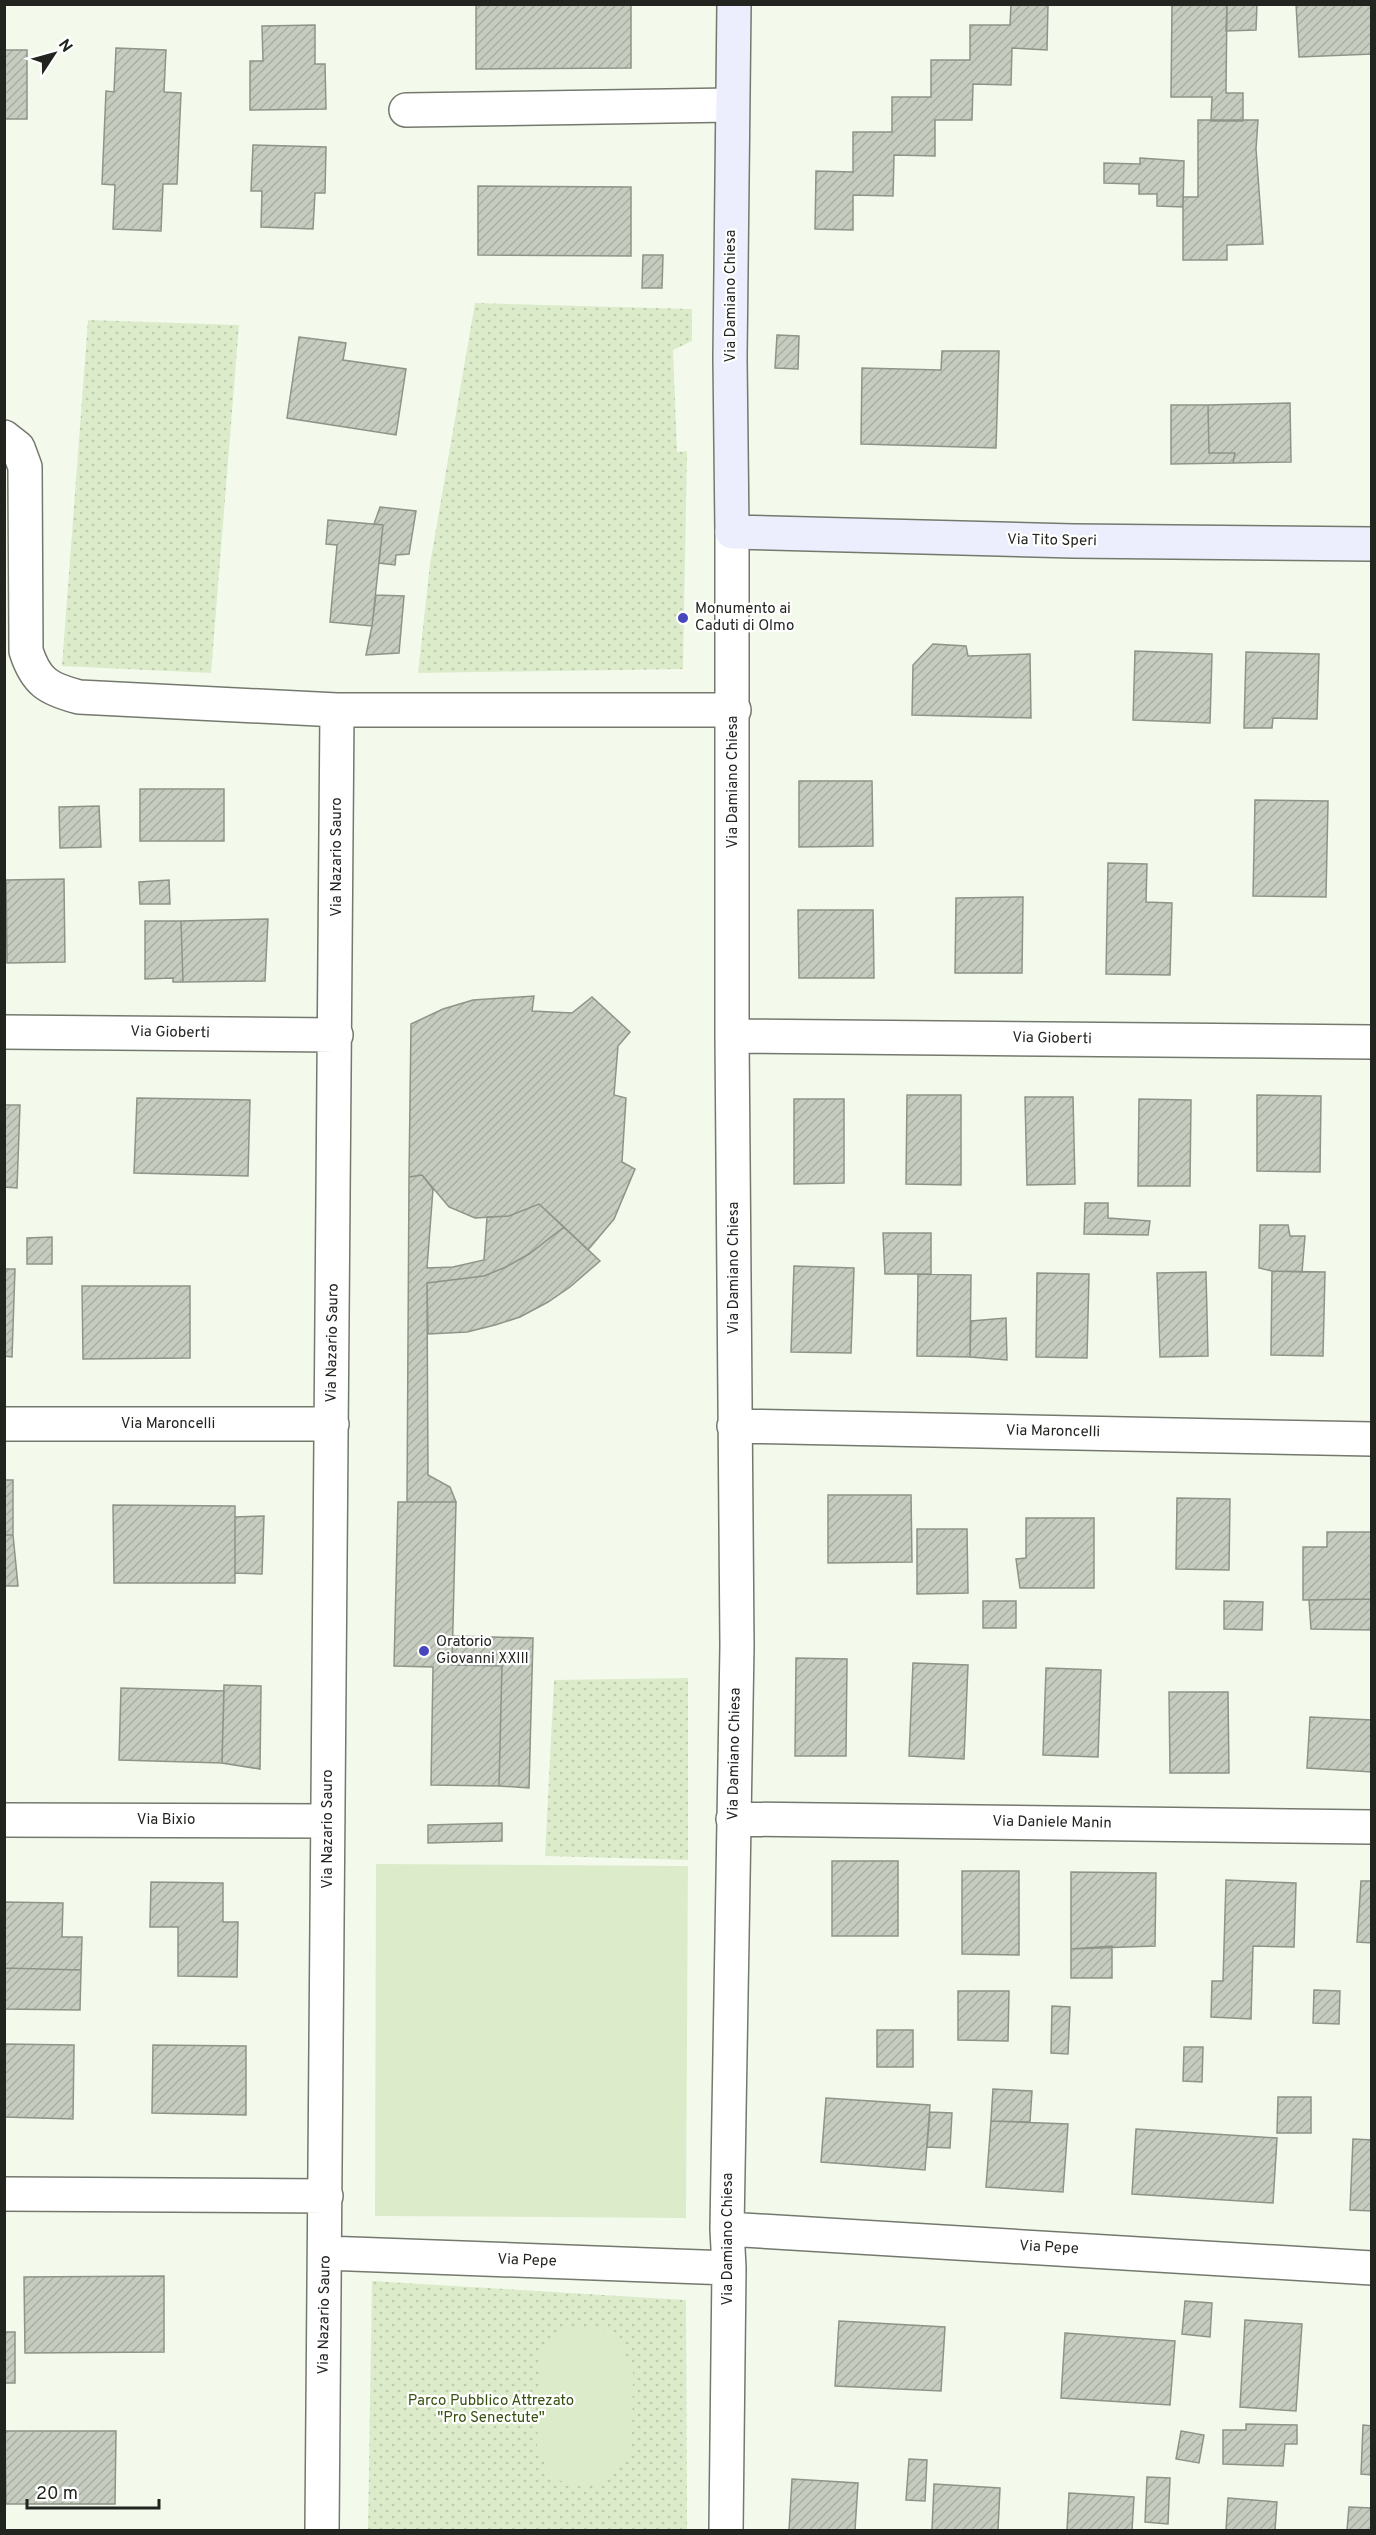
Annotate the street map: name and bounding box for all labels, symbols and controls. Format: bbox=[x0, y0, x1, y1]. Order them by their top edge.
north arrow bbox=[24, 24, 84, 84]
text: N bbox=[53, 36, 76, 57]
street label: Via Damiano Chiesa bbox=[722, 230, 741, 362]
street label: Via Tito Speri bbox=[1007, 531, 1097, 551]
place label: Monumento ai Caduti di Olmo bbox=[695, 600, 794, 636]
marker: Monumento ai Caduti di Olmo bbox=[676, 611, 690, 625]
street label: Via Damiano Chiesa bbox=[724, 716, 743, 848]
street label: Via Nazario Sauro bbox=[328, 797, 347, 917]
street label: Via Gioberti bbox=[130, 1023, 210, 1043]
street label: Via Gioberti bbox=[1012, 1029, 1092, 1049]
street label: Via Damiano Chiesa bbox=[725, 1202, 744, 1334]
street label: Via Nazario Sauro bbox=[322, 1283, 344, 1403]
street label: Via Maroncelli bbox=[121, 1415, 215, 1434]
street label: Via Maroncelli bbox=[1006, 1422, 1100, 1442]
place label: Oratorio Giovanni XXIII bbox=[436, 1633, 529, 1669]
marker: Oratorio Giovanni XXIII bbox=[417, 1644, 431, 1658]
street label: Via Damiano Chiesa bbox=[724, 1687, 746, 1821]
street label: Via Nazario Sauro bbox=[319, 1769, 338, 1889]
street label: Via Bixio bbox=[137, 1811, 195, 1830]
street label: Via Daniele Manin bbox=[992, 1812, 1112, 1834]
street label: Via Damiano Chiesa bbox=[719, 2173, 738, 2305]
street label: Via Pepe bbox=[1019, 2237, 1079, 2259]
street label: Via Pepe bbox=[497, 2250, 557, 2272]
street label: Via Nazario Sauro bbox=[314, 2255, 336, 2375]
park label: Parco Pubblico Attrezato "Pro Senectute" bbox=[408, 2392, 574, 2428]
scale bar bbox=[27, 2472, 159, 2510]
text: 20 m bbox=[36, 2483, 78, 2506]

